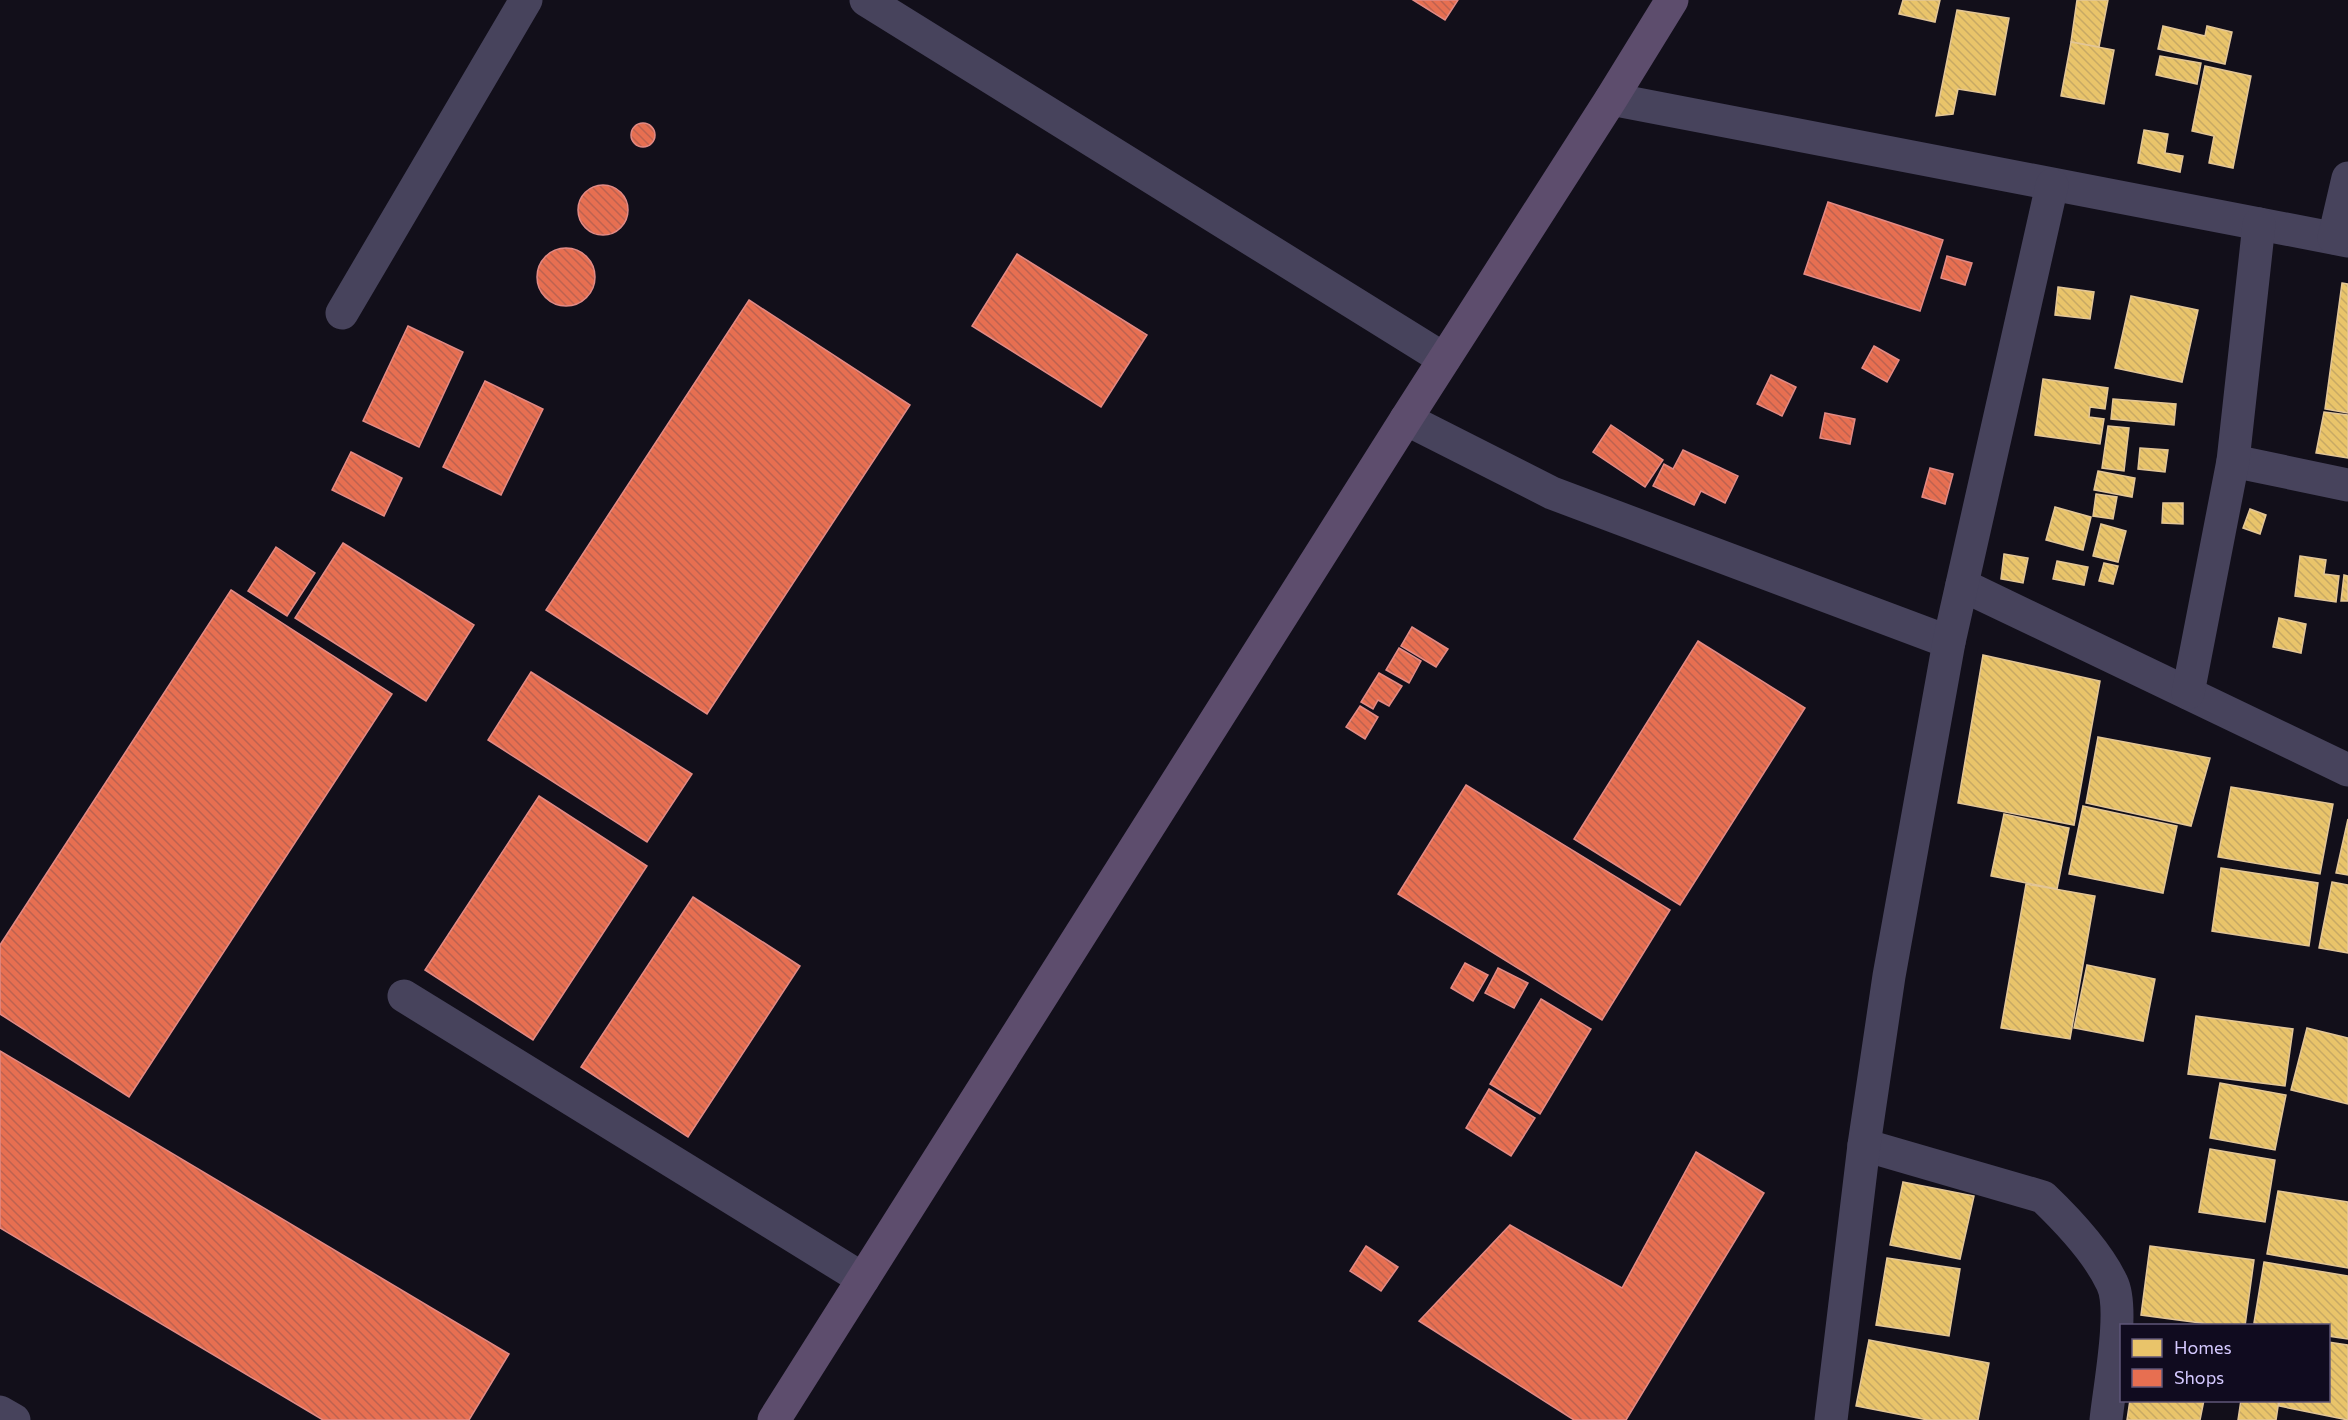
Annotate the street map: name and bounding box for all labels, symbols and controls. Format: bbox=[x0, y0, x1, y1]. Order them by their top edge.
legend bbox=[2120, 1324, 2330, 1402]
text: Homes bbox=[2174, 1336, 2232, 1358]
text: Shops bbox=[2174, 1366, 2224, 1388]

